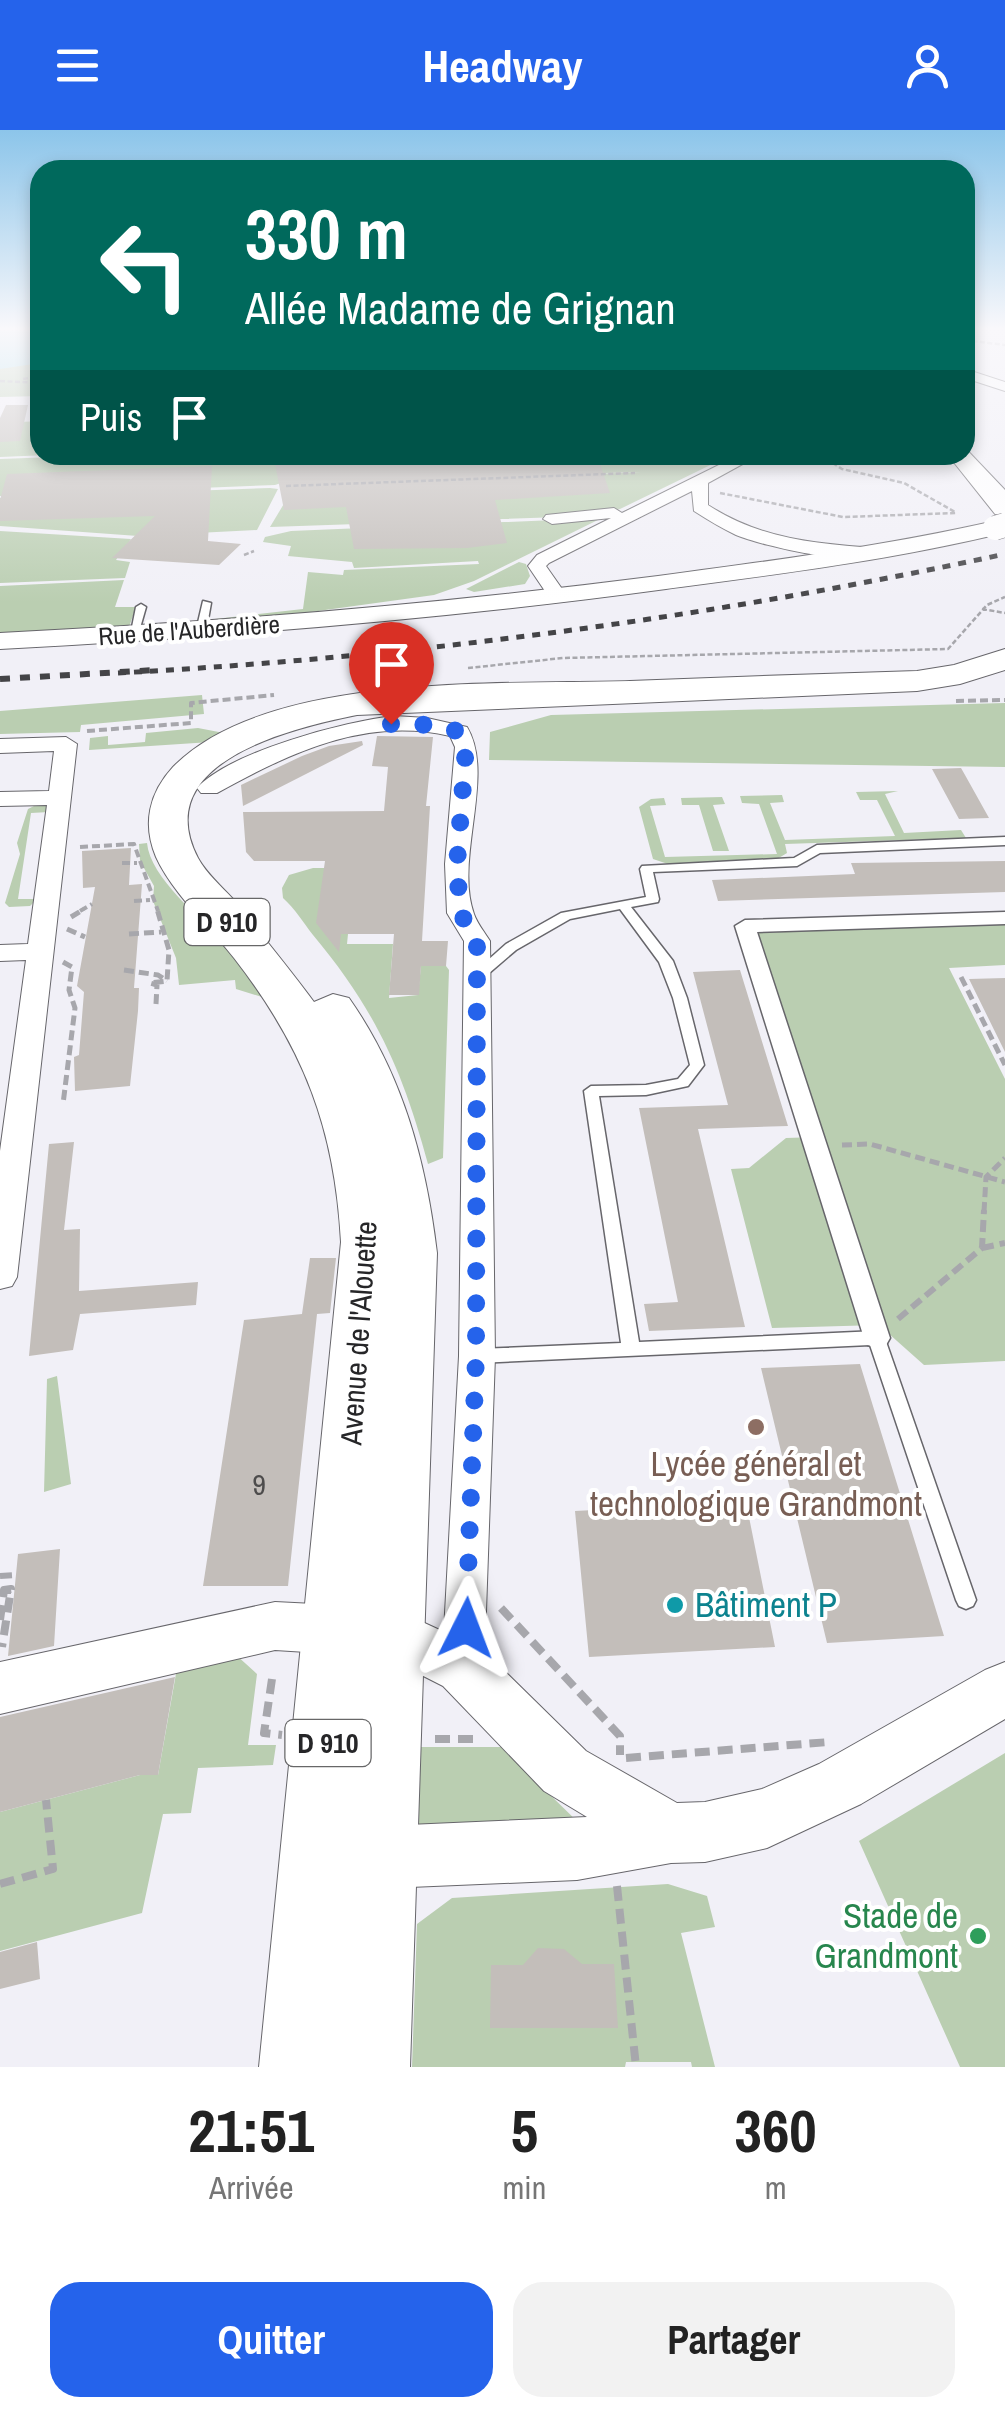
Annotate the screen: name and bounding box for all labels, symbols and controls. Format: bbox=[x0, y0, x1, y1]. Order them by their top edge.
text: Headway bbox=[423, 35, 582, 96]
icon: menu bbox=[50, 38, 105, 93]
icon: person bbox=[900, 38, 955, 93]
text: 330 m bbox=[245, 187, 408, 281]
icon: left bbox=[80, 200, 210, 330]
text: Allée Madame de Grignan bbox=[245, 277, 676, 338]
icon: arrive bbox=[162, 390, 217, 445]
text: Puis bbox=[80, 392, 142, 443]
street label: Rue de l'Auberdière bbox=[97, 607, 281, 653]
pin bbox=[349, 622, 434, 725]
icon: arrive bbox=[364, 637, 419, 692]
road number: D 910 bbox=[184, 899, 270, 945]
street label: Avenue de l'Alouette bbox=[330, 1220, 386, 1447]
marker: Lycée général et technologique Grandmont bbox=[745, 1416, 767, 1438]
place label: Lycée général et technologique Grandmont bbox=[590, 1440, 922, 1527]
house number: 9 bbox=[252, 1464, 266, 1504]
position arrow bbox=[414, 1576, 518, 1680]
place label: Bâtiment P bbox=[695, 1581, 837, 1628]
marker: Bâtiment P bbox=[664, 1594, 686, 1616]
road number: D 910 bbox=[286, 1720, 370, 1766]
place label: Stade de Grandmont bbox=[814, 1892, 958, 1979]
marker: Stade de Grandmont bbox=[967, 1925, 989, 1947]
text: 21:51 bbox=[188, 2090, 314, 2171]
text: 5 bbox=[511, 2090, 538, 2171]
text: 360 bbox=[735, 2090, 817, 2171]
text: Arrivée bbox=[209, 2166, 294, 2209]
text: min bbox=[502, 2166, 546, 2209]
text: m bbox=[765, 2166, 787, 2209]
button: Quitter bbox=[50, 2282, 493, 2397]
button: Partager bbox=[513, 2282, 955, 2397]

